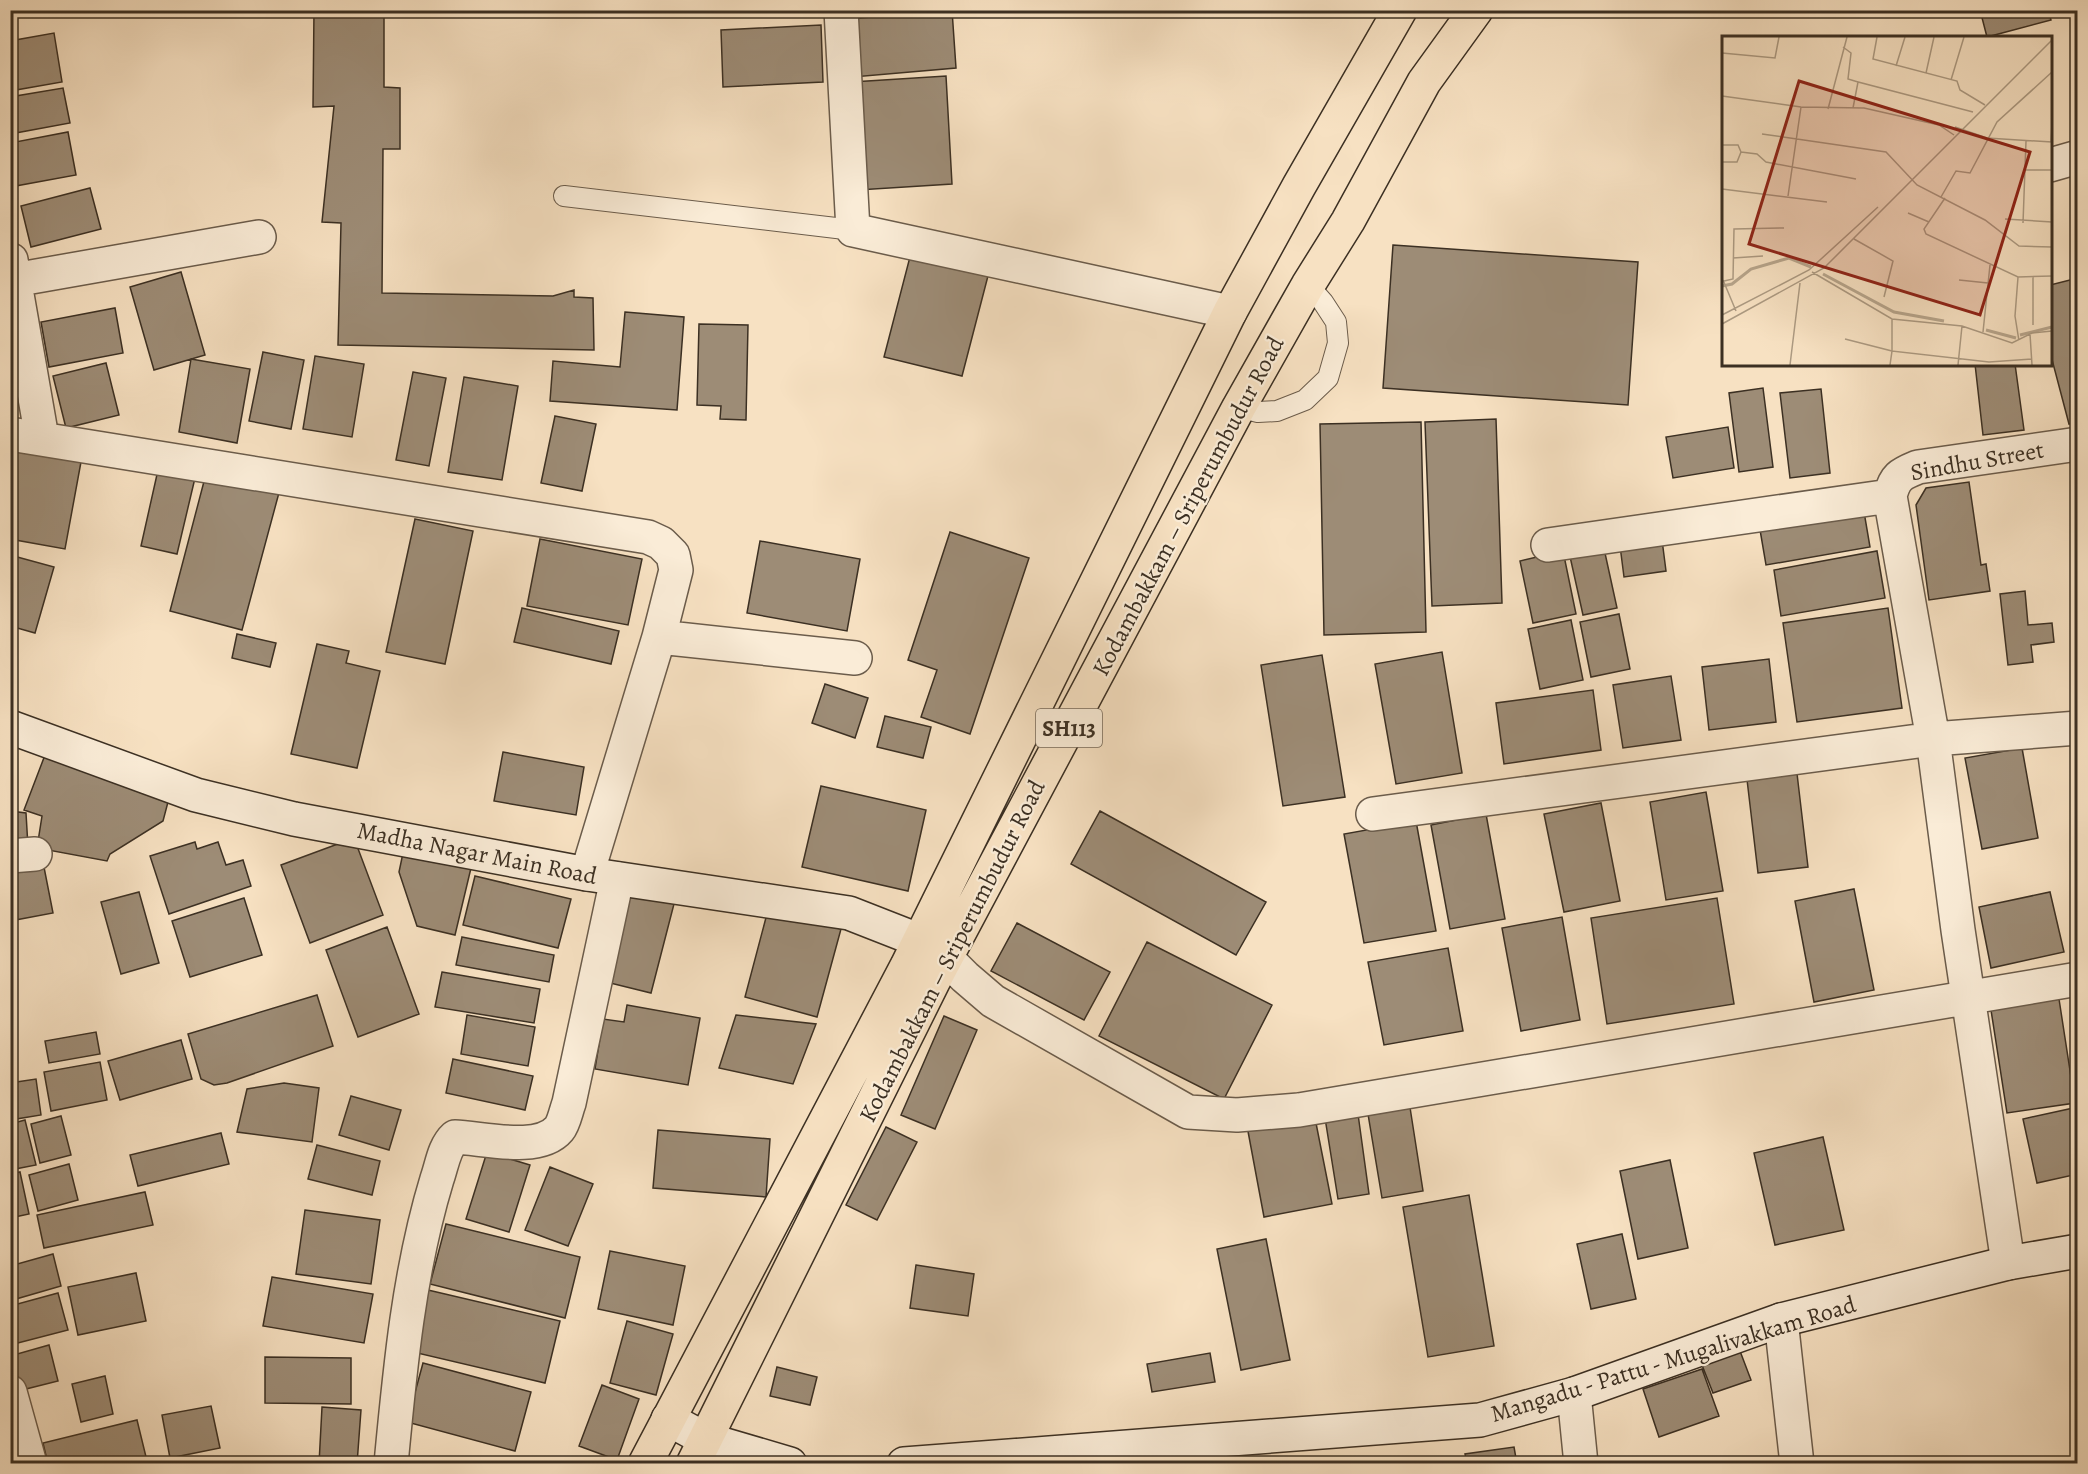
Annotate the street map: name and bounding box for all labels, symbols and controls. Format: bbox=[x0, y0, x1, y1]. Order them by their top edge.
inset map bbox=[1722, 36, 2052, 366]
street label: Kodambakkam – Sriperumbudur Road bbox=[1085, 330, 1291, 681]
street label: Sindhu Street bbox=[1908, 434, 2046, 488]
road number: SH113 bbox=[1036, 709, 1102, 747]
street label: Kodambakkam – Sriperumbudur Road bbox=[851, 774, 1053, 1128]
street label: Madha Nagar Main Road bbox=[354, 814, 600, 892]
street label: Mangadu - Pattu - Mugalivakkam Road bbox=[1486, 1288, 1860, 1430]

